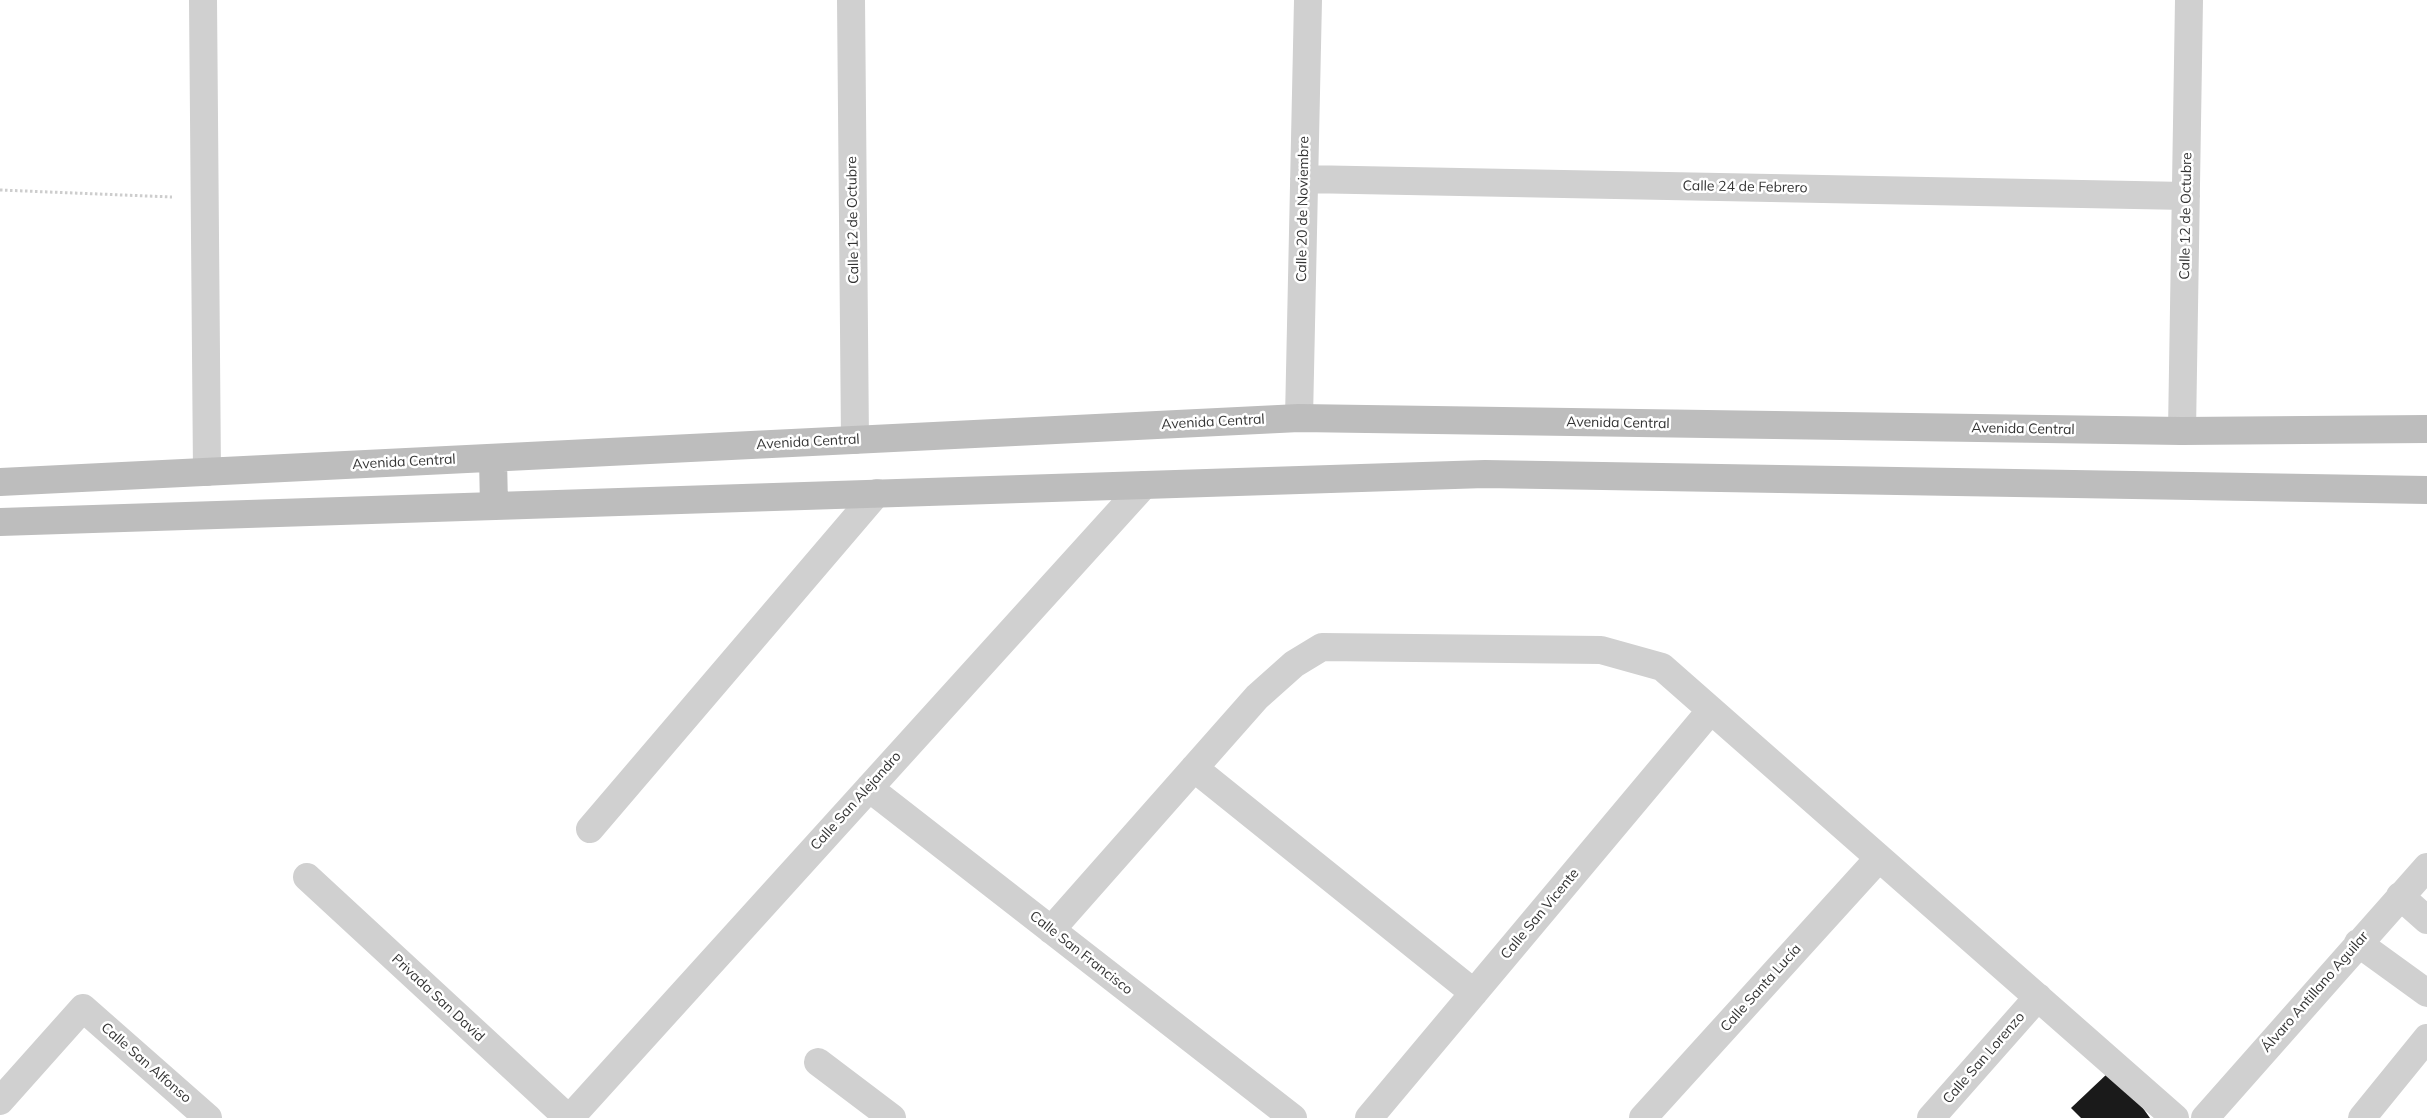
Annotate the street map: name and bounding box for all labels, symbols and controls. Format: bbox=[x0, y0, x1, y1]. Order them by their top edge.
street label: Calle 20 de Noviembre bbox=[1293, 136, 1313, 282]
street label: Calle 12 de Octubre bbox=[2176, 152, 2196, 280]
street label: Calle 12 de Octubre bbox=[843, 156, 863, 284]
street label: Calle 24 de Febrero bbox=[1682, 178, 1808, 196]
street label: Avenida Central bbox=[1161, 411, 1265, 433]
street label: Avenida Central bbox=[1566, 414, 1670, 432]
street label: Avenida Central bbox=[1971, 420, 2075, 438]
street label: Avenida Central bbox=[756, 431, 860, 453]
street label: Avenida Central bbox=[352, 451, 456, 473]
street label: Calle San Alejandro bbox=[807, 748, 905, 854]
street label: Calle San Vicente bbox=[1497, 865, 1583, 963]
street label: Calle San Francisco bbox=[1026, 908, 1136, 998]
street label: Álvaro Antillano Aguilar bbox=[2258, 928, 2372, 1056]
street label: Calle Santa Lucía bbox=[1717, 941, 1805, 1035]
street label: Privada San David bbox=[388, 951, 488, 1045]
street label: Calle San Lorenzo bbox=[1940, 1009, 2028, 1107]
street label: Calle San Alfonso bbox=[97, 1019, 195, 1107]

